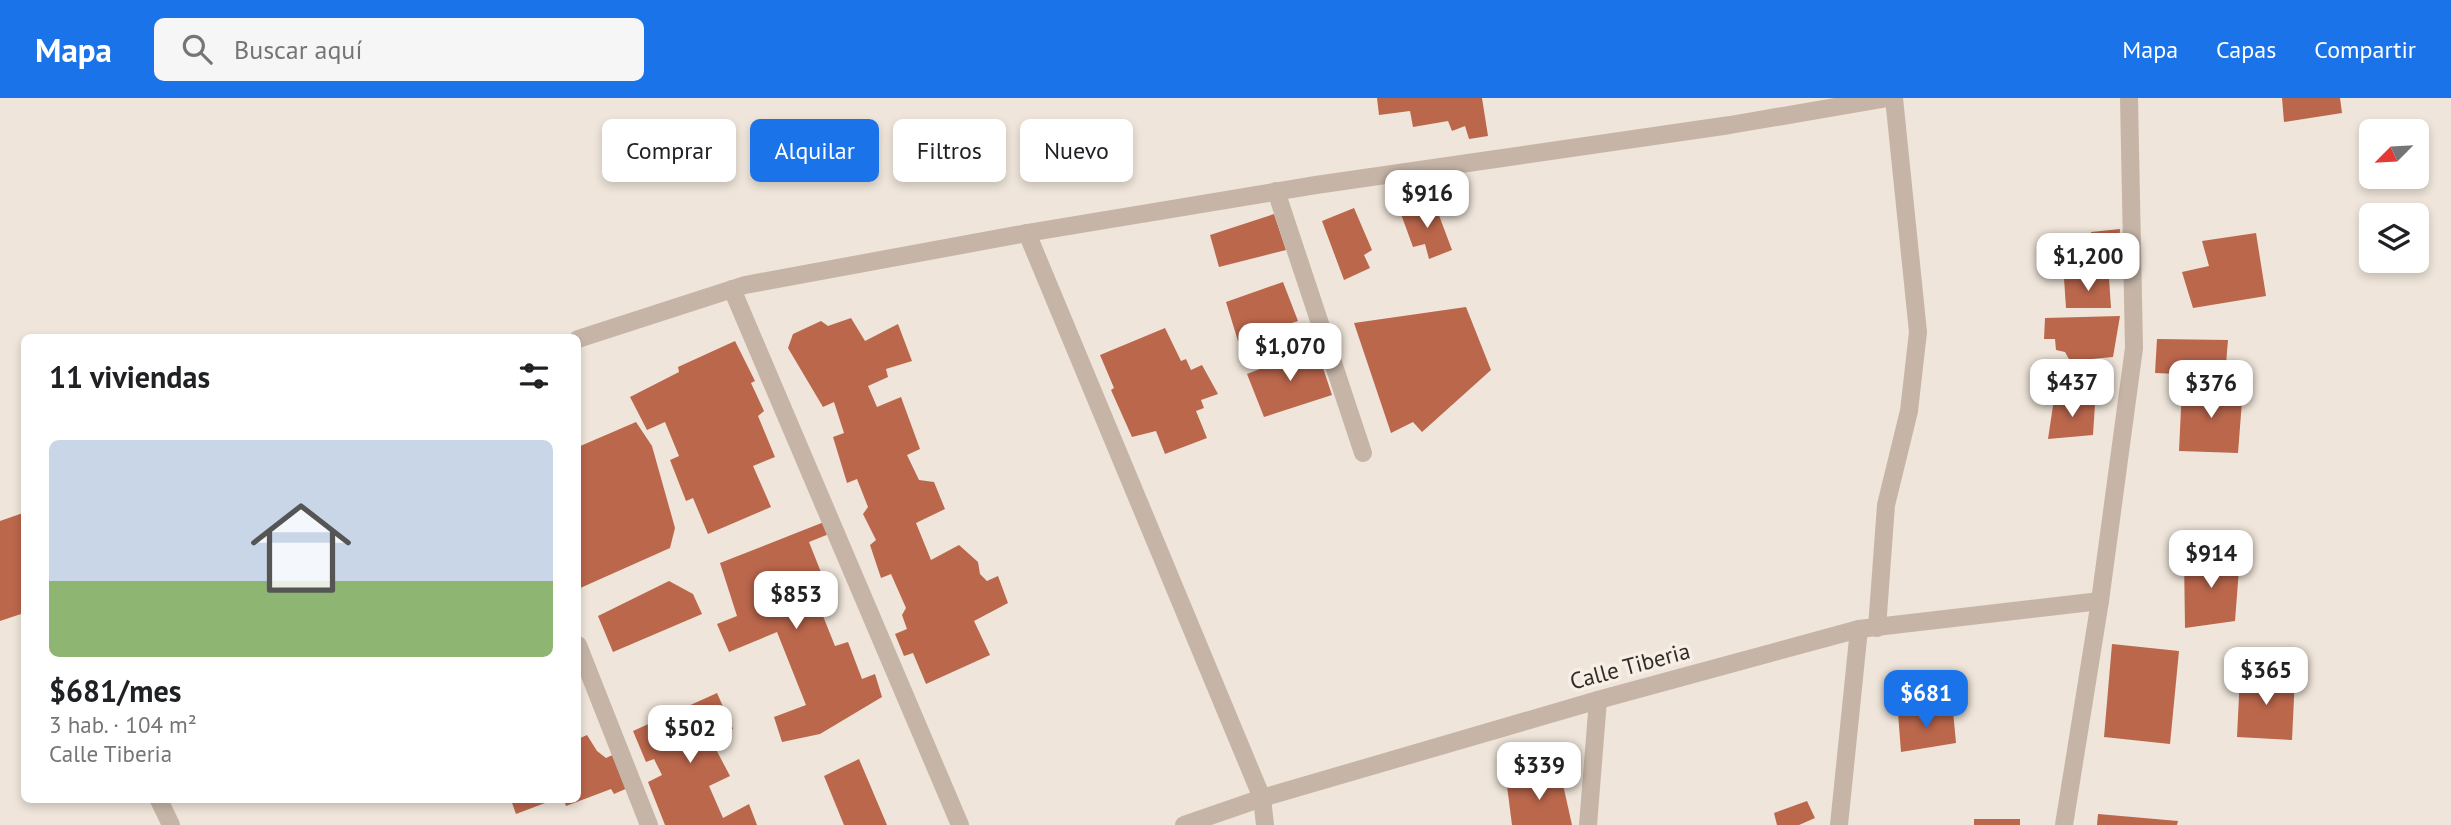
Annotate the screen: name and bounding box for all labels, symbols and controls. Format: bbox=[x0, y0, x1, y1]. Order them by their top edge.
search box bbox=[154, 18, 644, 81]
text: Mapa bbox=[35, 28, 112, 71]
icon: search bbox=[178, 30, 216, 68]
text: Buscar aquí bbox=[234, 33, 362, 66]
text: Mapa bbox=[2122, 34, 2178, 65]
text: Capas bbox=[2216, 34, 2276, 65]
text: Compartir bbox=[2314, 34, 2416, 65]
chip: Comprar bbox=[602, 119, 736, 182]
chip: Alquilar bbox=[750, 119, 879, 182]
chip: Filtros bbox=[893, 119, 1006, 182]
chip: Nuevo bbox=[1020, 119, 1133, 182]
north arrow bbox=[2359, 119, 2429, 189]
map controls bbox=[2359, 119, 2429, 273]
pin: $916 bbox=[1386, 170, 1468, 230]
text: $916 bbox=[1401, 178, 1453, 207]
button: layers bbox=[2359, 203, 2429, 273]
pin: $1,200 bbox=[2031, 234, 2145, 293]
text: $1,200 bbox=[2052, 241, 2124, 270]
pin: $1,070 bbox=[1233, 324, 1347, 383]
text: $1,070 bbox=[1254, 331, 1326, 360]
text: 11 viviendas bbox=[49, 357, 210, 396]
icon: filters bbox=[515, 357, 553, 395]
pin: $437 bbox=[2031, 360, 2113, 419]
pin: $376 bbox=[2170, 360, 2252, 420]
text: $437 bbox=[2046, 367, 2098, 396]
text: $376 bbox=[2185, 368, 2237, 397]
icon: home bbox=[238, 485, 364, 611]
pin: $914 bbox=[2170, 531, 2252, 590]
text: $914 bbox=[2185, 538, 2237, 567]
pin: $853 bbox=[755, 572, 837, 631]
text: $853 bbox=[770, 579, 822, 608]
street label: Calle Tiberia bbox=[1567, 636, 1693, 695]
pin: $365 bbox=[2225, 648, 2307, 707]
text: $365 bbox=[2240, 655, 2292, 684]
pin: $681 bbox=[1885, 670, 1967, 730]
text: $681/mes bbox=[49, 671, 181, 710]
text: $681 bbox=[1900, 678, 1952, 707]
pin: $502 bbox=[649, 706, 731, 765]
text: 3 hab. · 104 m² bbox=[49, 710, 197, 739]
text: $502 bbox=[664, 713, 716, 742]
text: Calle Tiberia bbox=[49, 739, 172, 768]
pin: $339 bbox=[1498, 742, 1580, 802]
text: $339 bbox=[1513, 750, 1565, 779]

